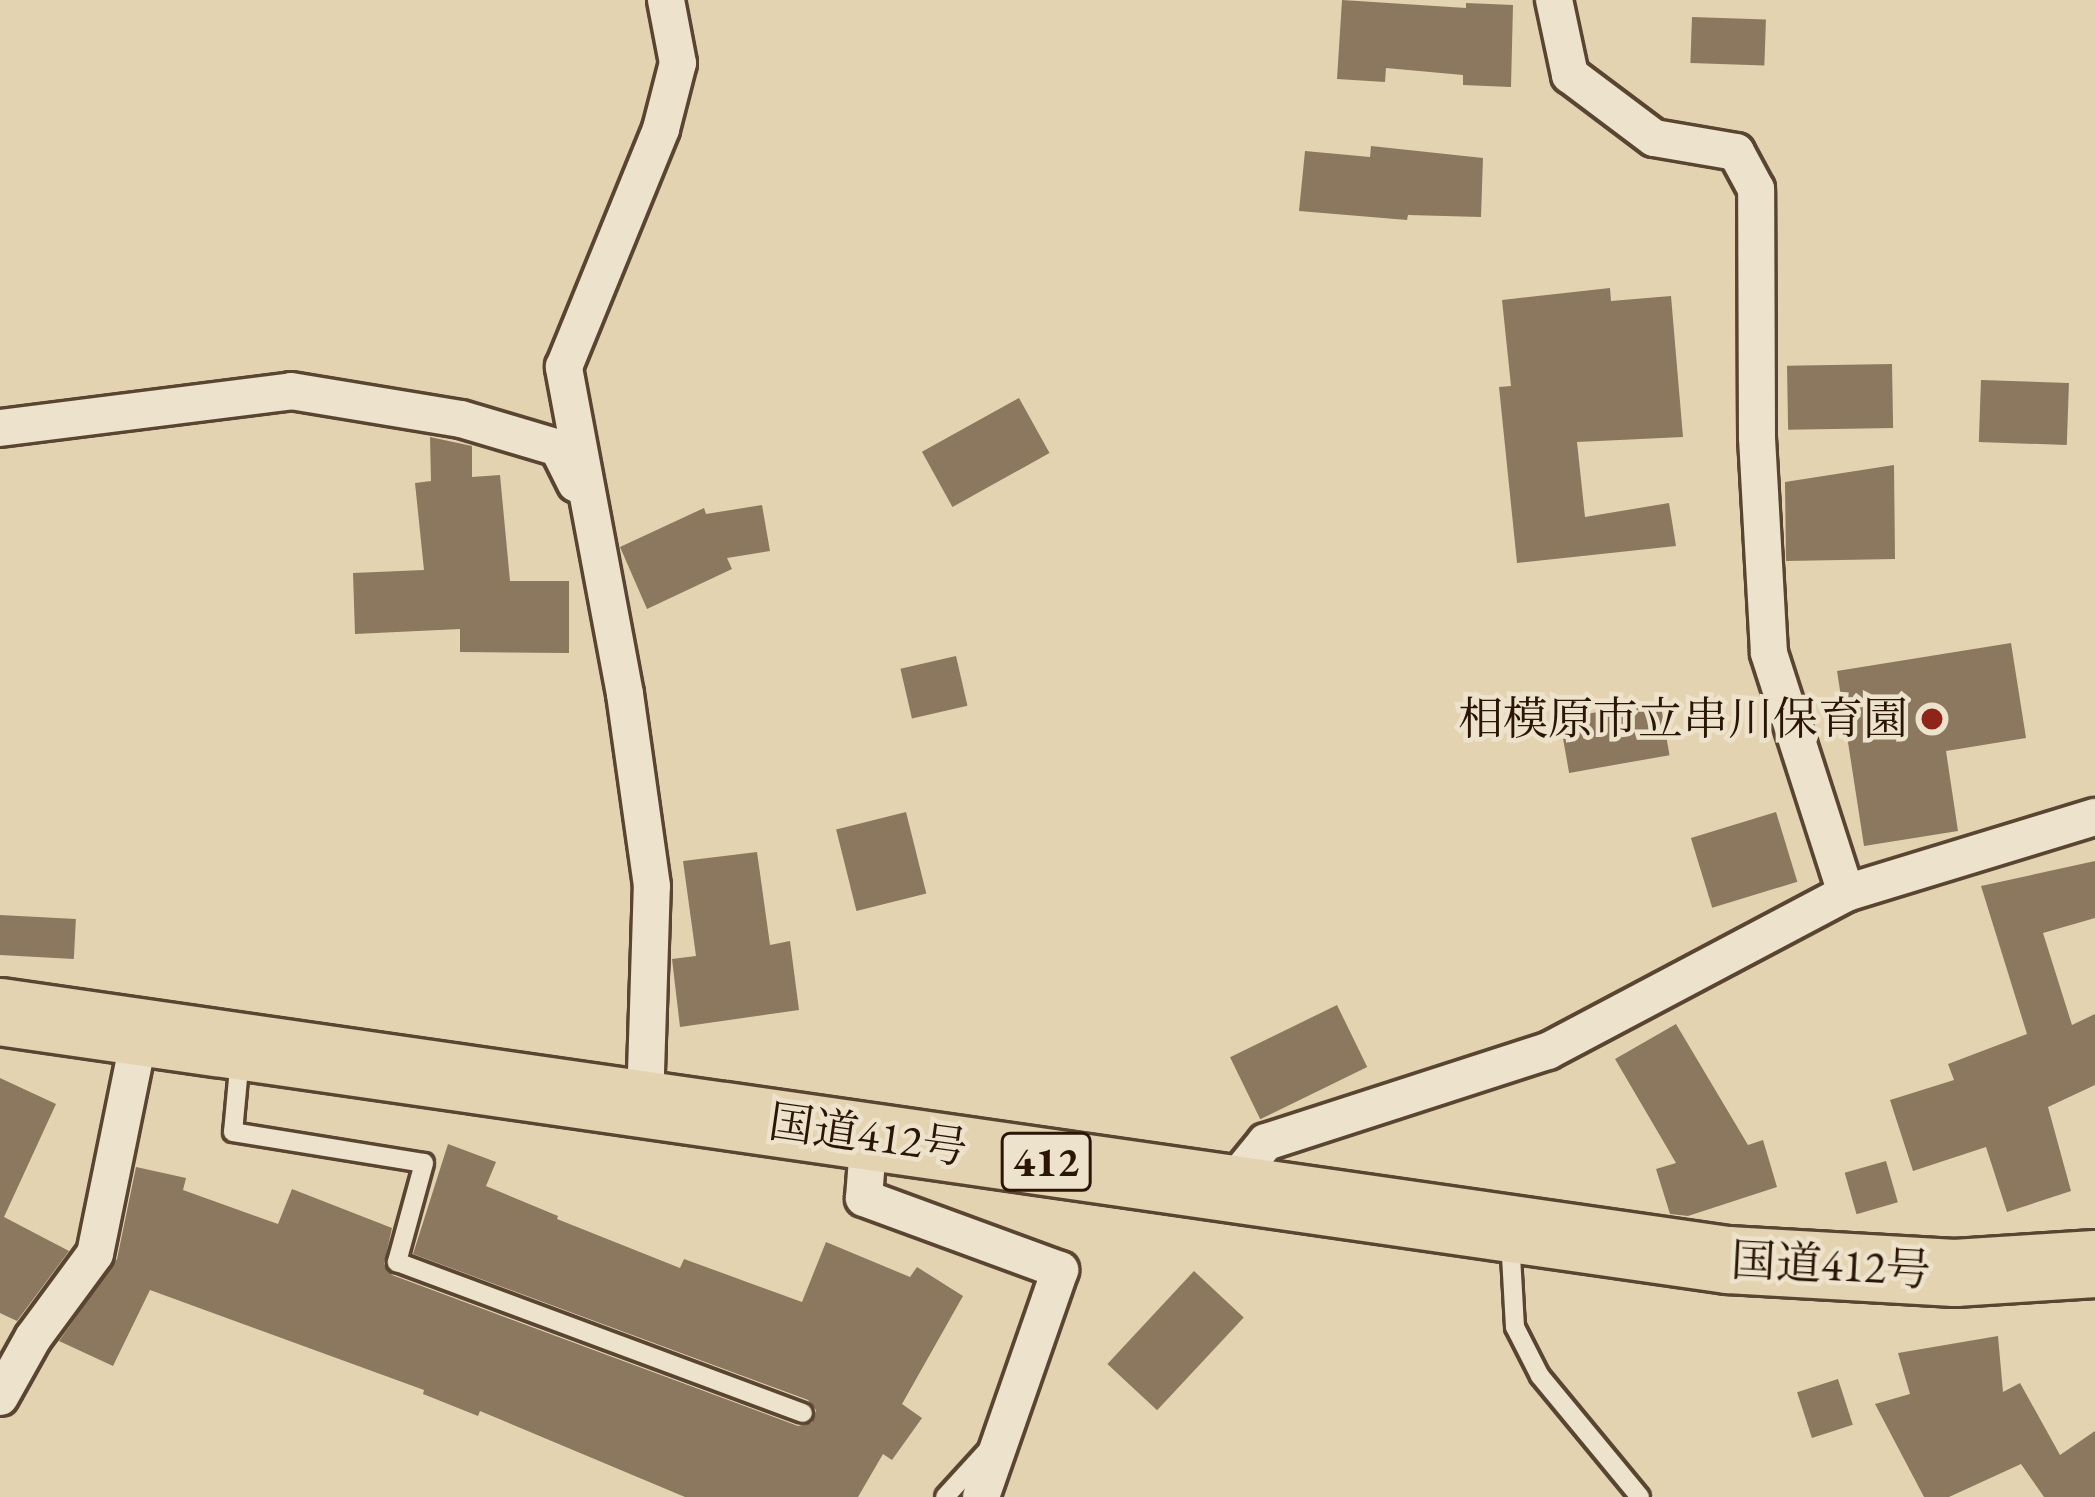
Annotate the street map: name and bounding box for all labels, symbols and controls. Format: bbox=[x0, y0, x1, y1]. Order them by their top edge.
place label: 相模原市立串川保育園 bbox=[1458, 692, 1908, 746]
marker: 相模原市立串川保育園 bbox=[1919, 706, 1945, 732]
street label: 国道412号 bbox=[765, 1094, 971, 1176]
road number: 412 bbox=[998, 1126, 1094, 1198]
street label: 国道412号 bbox=[1730, 1233, 1932, 1297]

